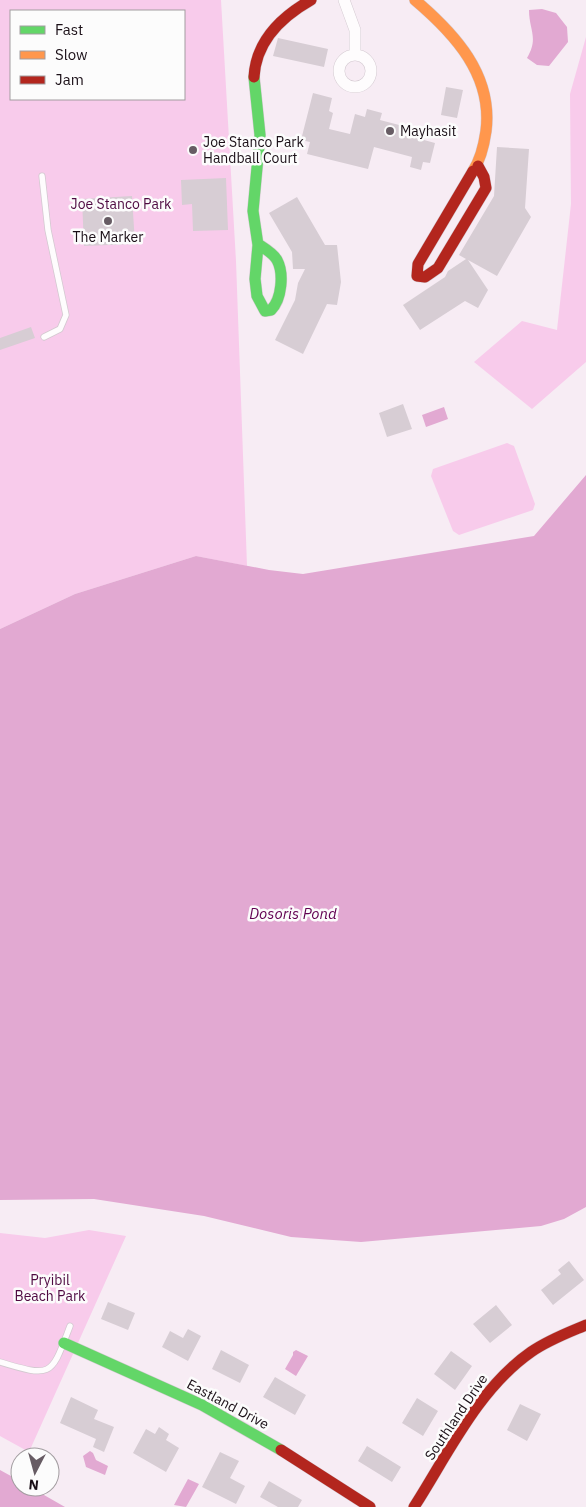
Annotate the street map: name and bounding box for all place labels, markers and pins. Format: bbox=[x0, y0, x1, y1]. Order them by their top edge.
place label: Mayhasit bbox=[400, 122, 457, 140]
marker: Mayhasit bbox=[384, 125, 396, 137]
place label: Joe Stanco Park Handball Court bbox=[203, 133, 305, 167]
marker: Joe Stanco Park Handball Court bbox=[187, 144, 199, 156]
marker: The Marker bbox=[102, 215, 114, 227]
place label: The Marker bbox=[73, 228, 143, 246]

